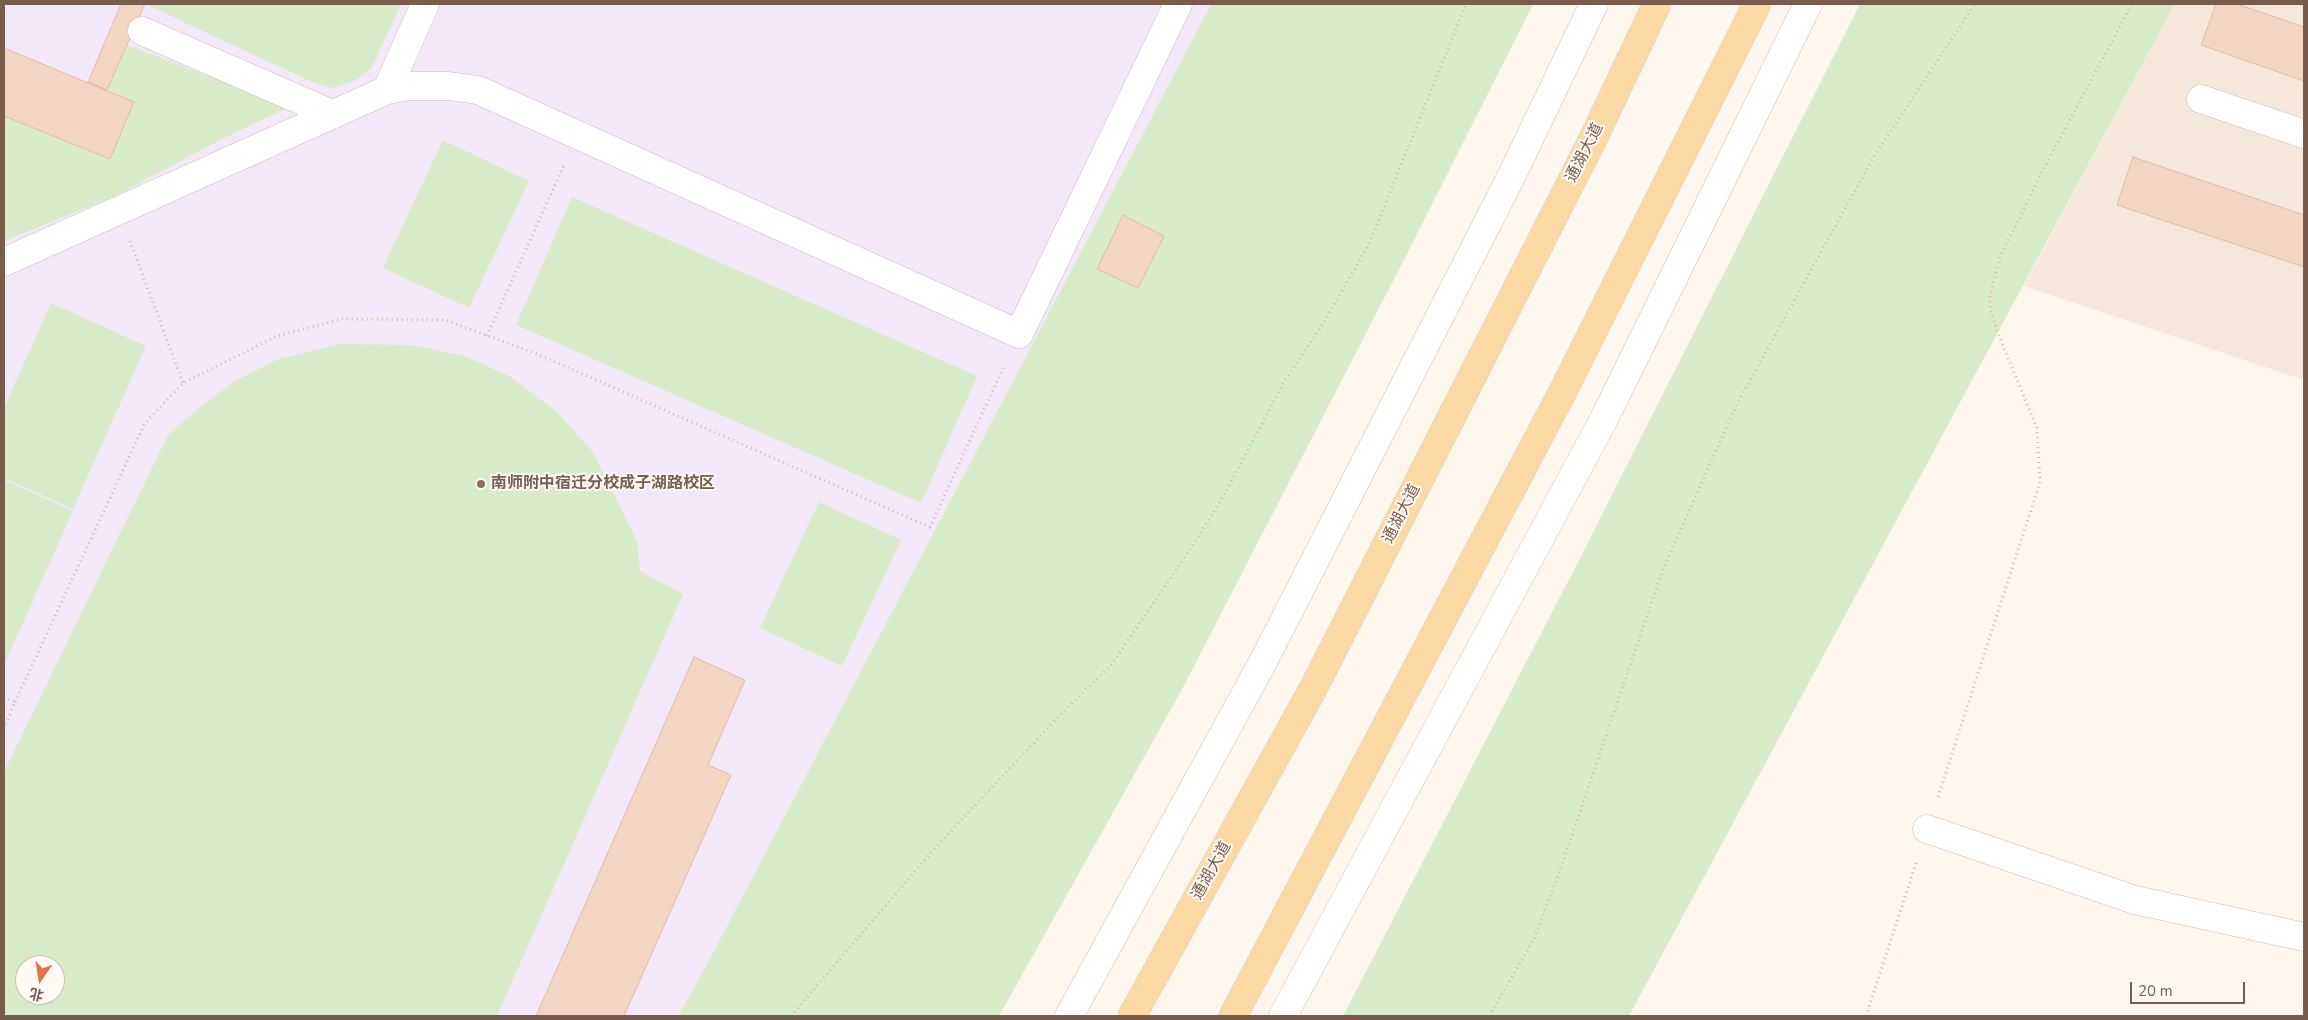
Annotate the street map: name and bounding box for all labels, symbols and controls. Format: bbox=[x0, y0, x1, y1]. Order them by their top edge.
street label: 通湖大道 bbox=[1562, 120, 1608, 186]
place label: 南师附中宿迁分校成子湖路校区 bbox=[491, 474, 715, 494]
marker: 南师附中宿迁分校成子湖路校区 bbox=[475, 478, 487, 490]
street label: 通湖大道 bbox=[1379, 481, 1425, 547]
street label: 通湖大道 bbox=[1188, 838, 1236, 904]
north arrow bbox=[15, 955, 65, 1005]
scale bar bbox=[2133, 972, 2248, 1004]
text: 20 m bbox=[2138, 981, 2173, 1001]
text: 北 bbox=[28, 983, 46, 1005]

